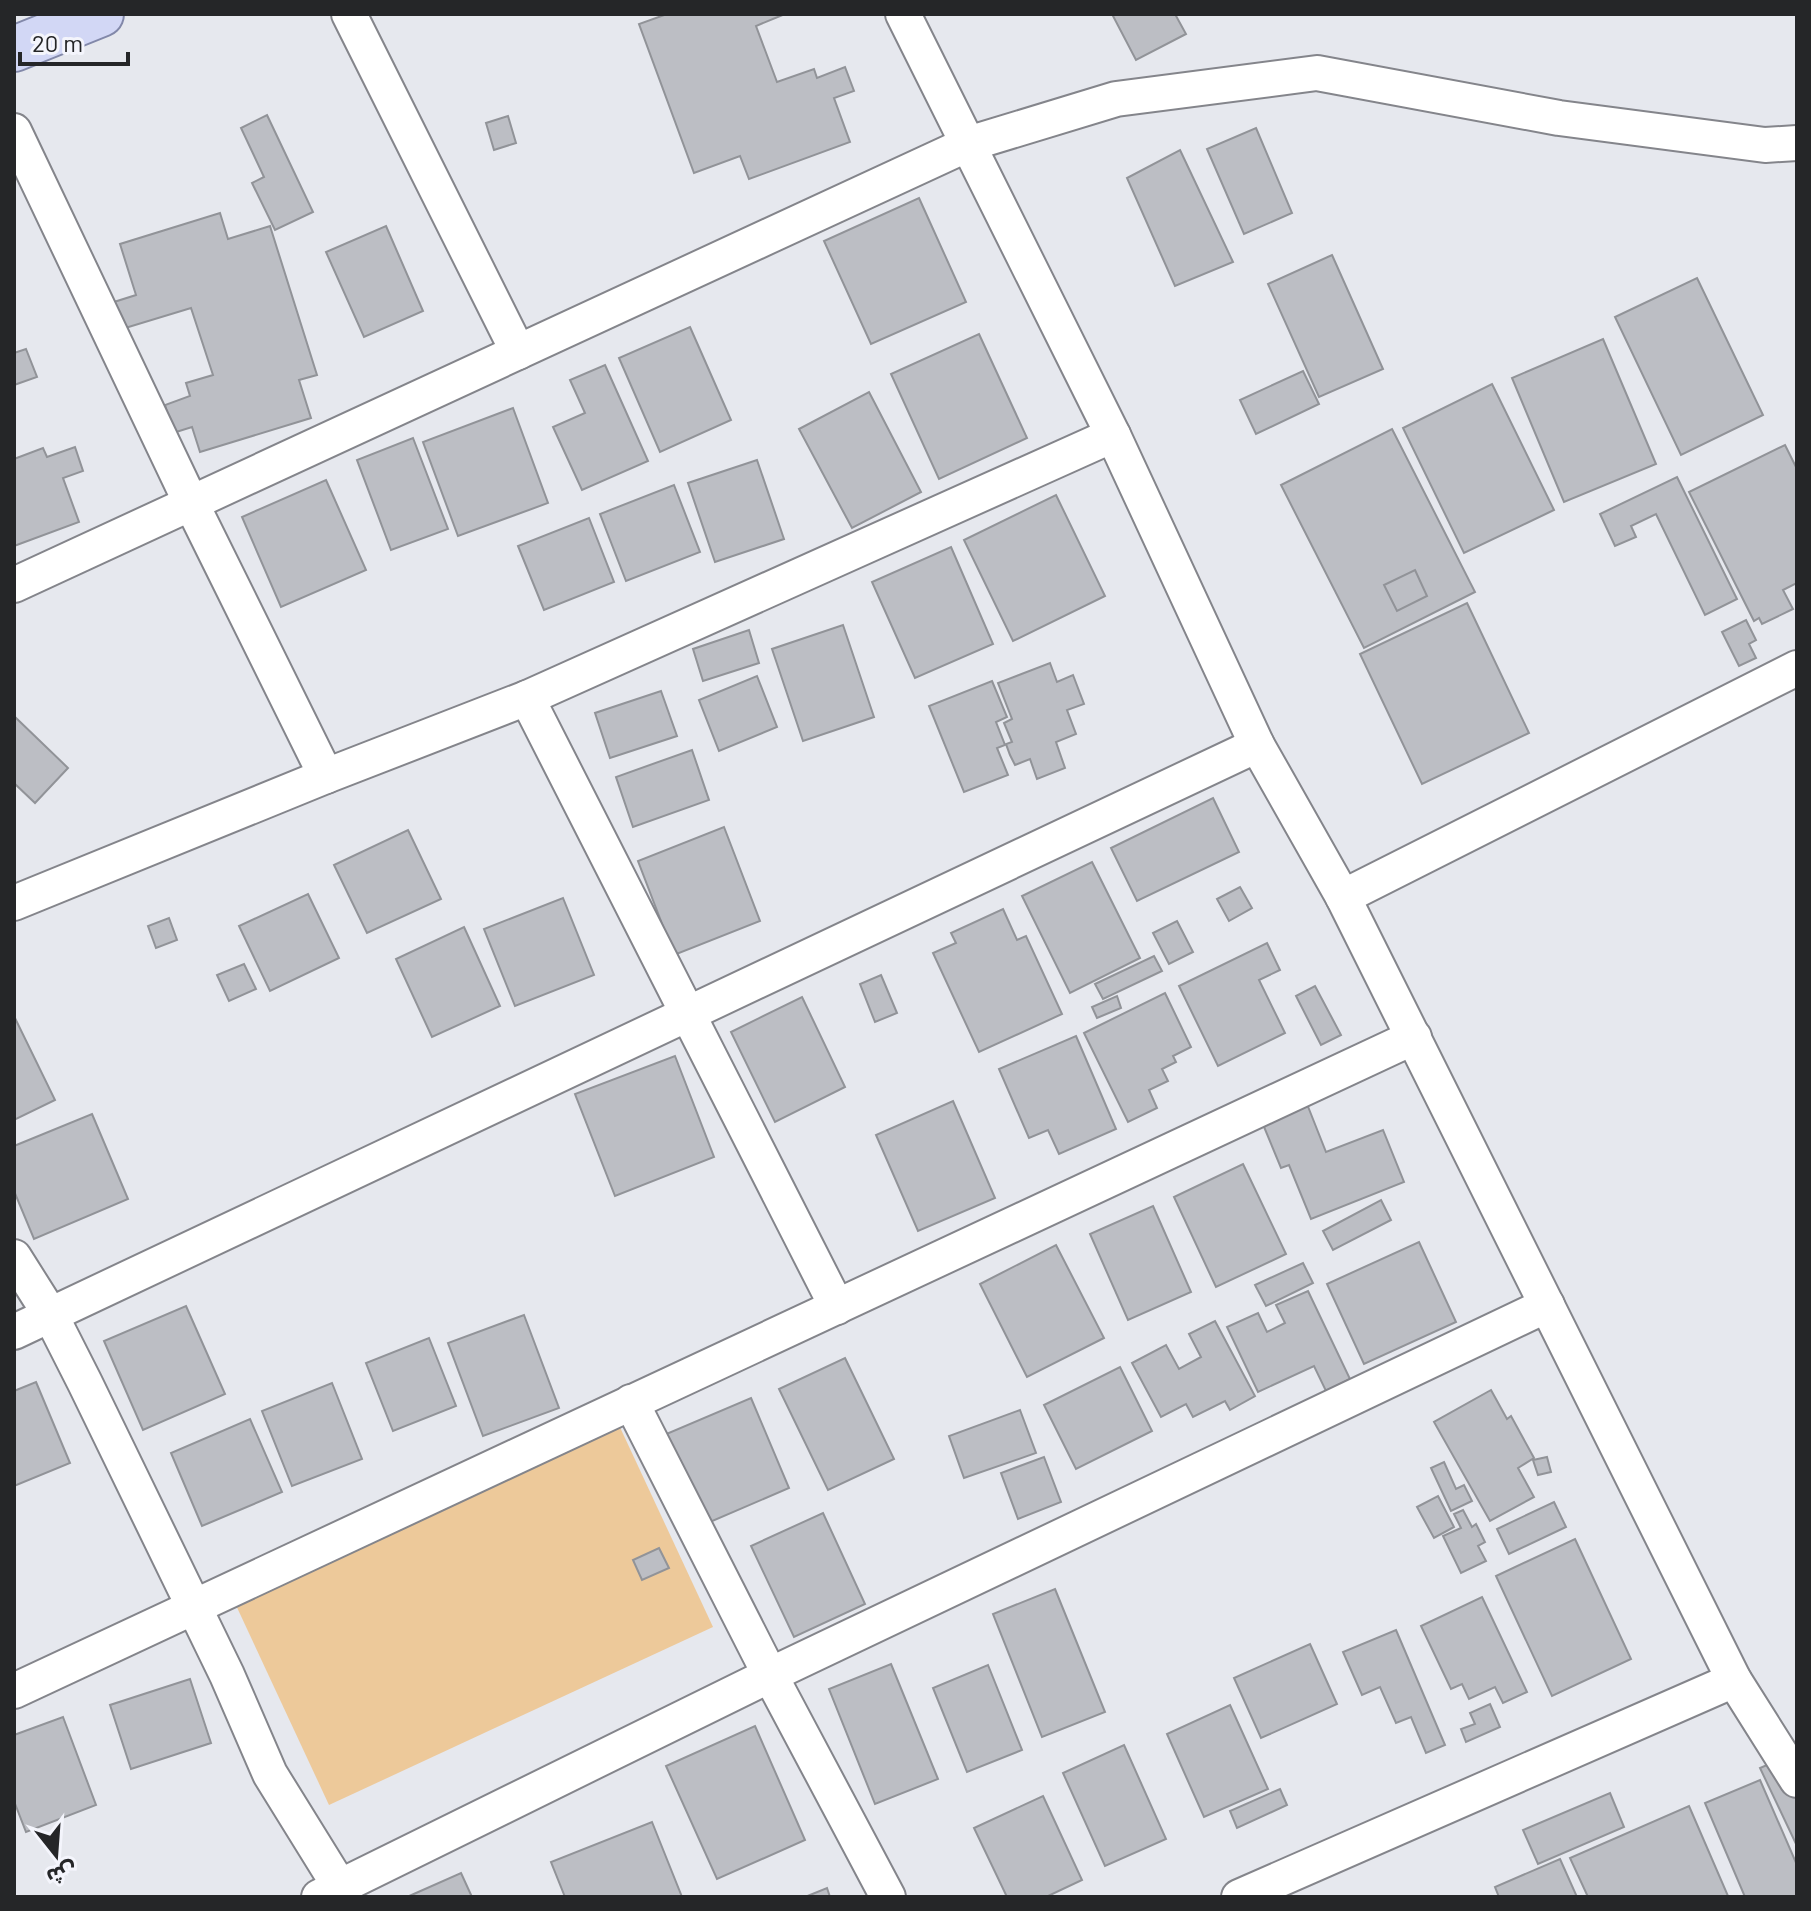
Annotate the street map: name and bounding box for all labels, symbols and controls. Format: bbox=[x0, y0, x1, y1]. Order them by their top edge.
scale bar bbox=[20, 16, 128, 66]
text: 20 m bbox=[32, 28, 83, 57]
north arrow bbox=[16, 1815, 96, 1895]
text: ش bbox=[44, 1857, 80, 1892]

